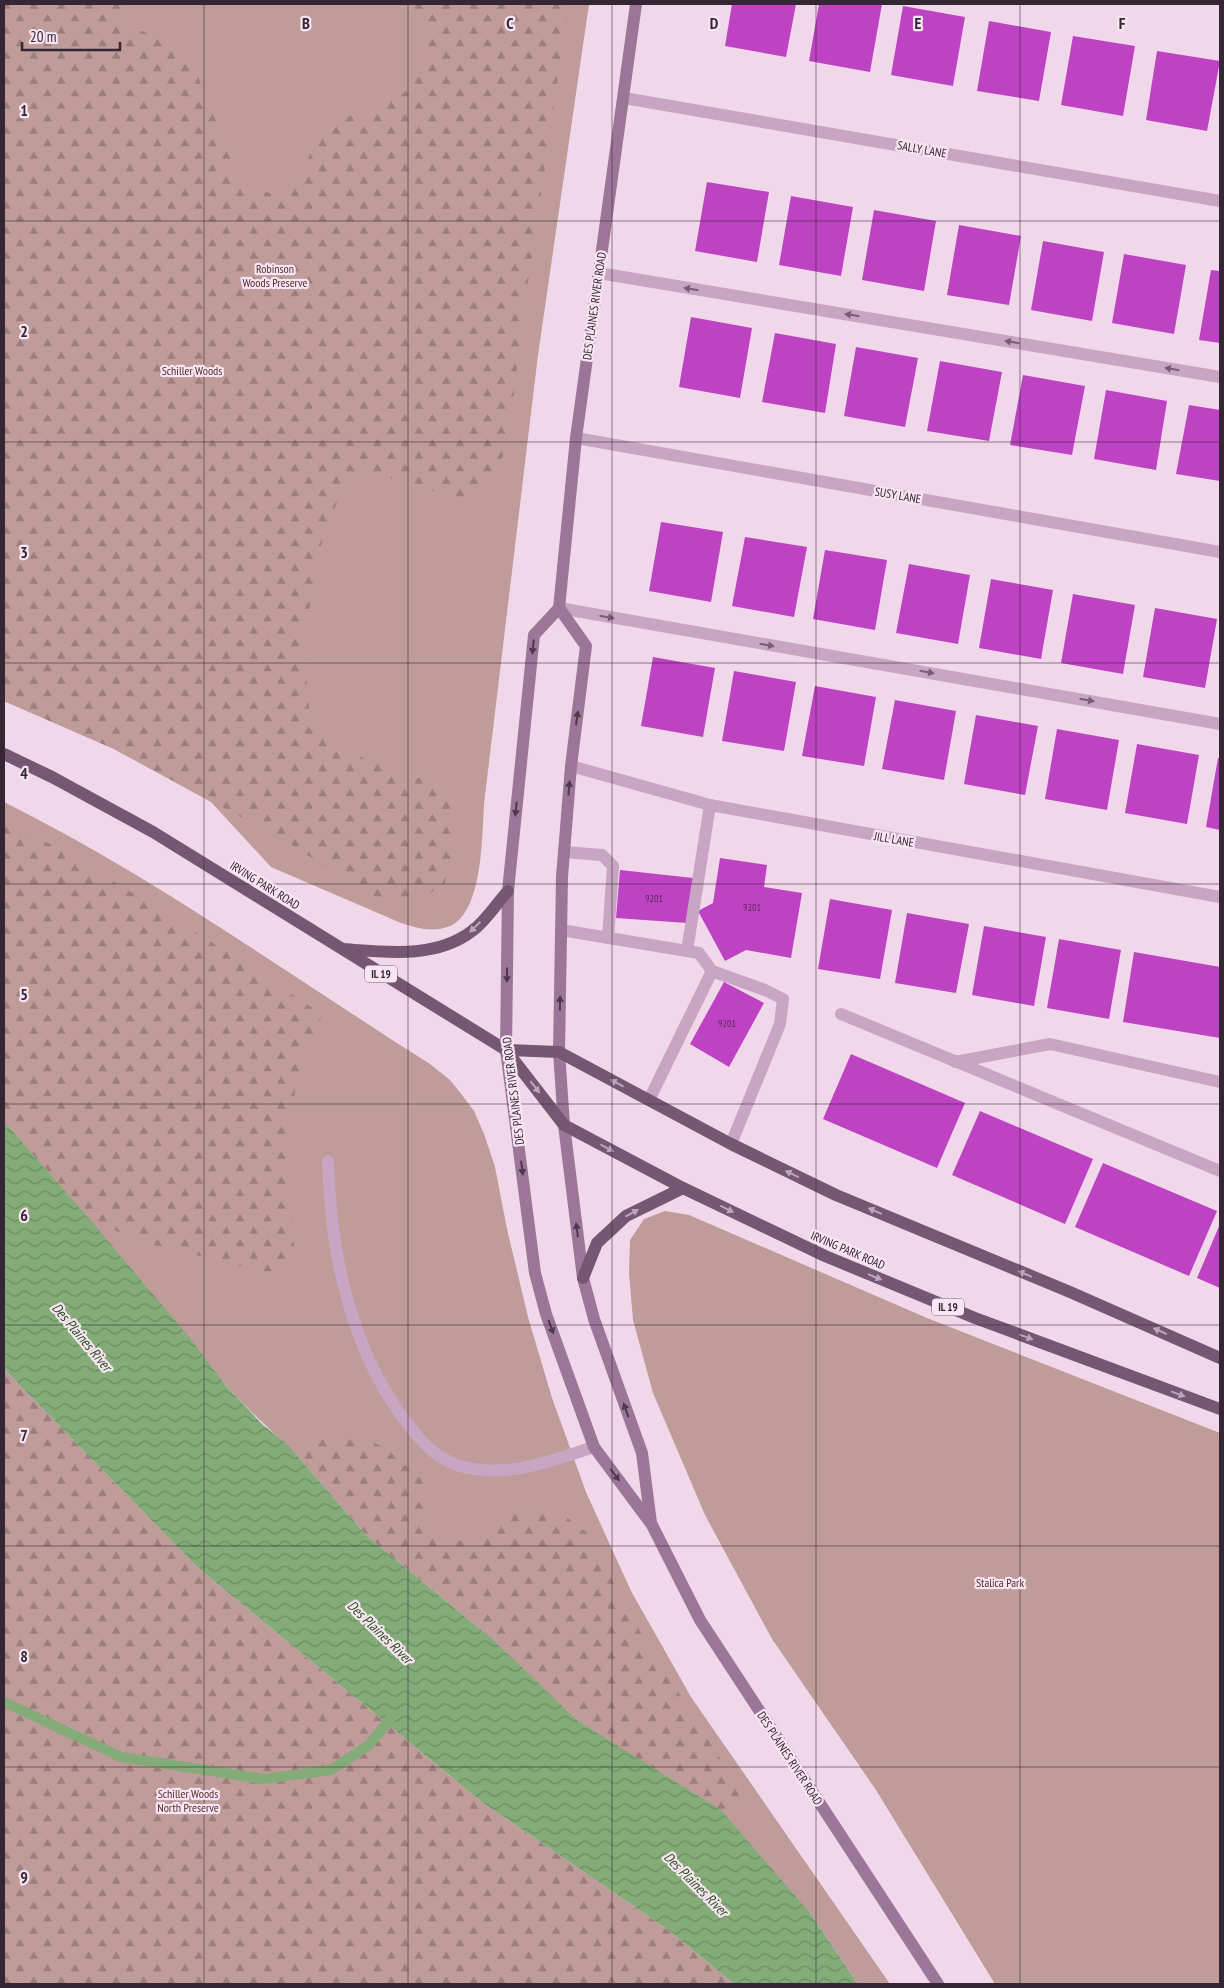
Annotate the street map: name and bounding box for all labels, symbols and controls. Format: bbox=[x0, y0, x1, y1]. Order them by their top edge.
text: B bbox=[302, 13, 310, 33]
text: C bbox=[506, 13, 514, 33]
text: D bbox=[710, 13, 719, 33]
text: E bbox=[915, 13, 922, 33]
text: F bbox=[1119, 13, 1126, 33]
scale bar bbox=[22, 20, 120, 52]
text: 20 m bbox=[30, 27, 56, 46]
text: 1 bbox=[20, 100, 28, 120]
street label: SALLY LANE bbox=[896, 137, 948, 161]
street label: DES PLAINES RIVER ROAD bbox=[579, 251, 609, 361]
park label: Robinson Woods Preserve bbox=[242, 261, 308, 290]
one-way arrow bbox=[683, 284, 699, 292]
one-way arrow bbox=[843, 311, 859, 319]
text: 2 bbox=[20, 321, 28, 341]
one-way arrow bbox=[1004, 338, 1020, 346]
park label: Schiller Woods bbox=[162, 363, 222, 378]
one-way arrow bbox=[1164, 365, 1180, 373]
street label: SUSY LANE bbox=[874, 484, 922, 506]
text: 3 bbox=[20, 542, 28, 562]
one-way arrow bbox=[599, 613, 615, 621]
one-way arrow bbox=[529, 640, 537, 656]
one-way arrow bbox=[759, 641, 775, 649]
one-way arrow bbox=[919, 669, 935, 677]
one-way arrow bbox=[1080, 697, 1096, 705]
one-way arrow bbox=[573, 710, 581, 726]
text: 4 bbox=[20, 763, 28, 783]
one-way arrow bbox=[565, 780, 573, 796]
one-way arrow bbox=[512, 801, 520, 817]
street label: JILL LANE bbox=[872, 828, 915, 850]
street label: IRVING PARK ROAD bbox=[227, 858, 303, 912]
house number: 9201 bbox=[645, 892, 663, 905]
house number: 9201 bbox=[743, 901, 761, 914]
one-way arrow bbox=[469, 921, 481, 933]
road number: IL 19 bbox=[365, 966, 397, 982]
one-way arrow bbox=[503, 967, 511, 983]
text: 5 bbox=[20, 984, 28, 1004]
one-way arrow bbox=[556, 995, 564, 1011]
house number: 9201 bbox=[718, 1017, 736, 1030]
street label: DES PLAINES RIVER ROAD bbox=[499, 1036, 527, 1146]
one-way arrow bbox=[610, 1079, 624, 1087]
one-way arrow bbox=[530, 1080, 540, 1094]
one-way arrow bbox=[600, 1143, 614, 1152]
one-way arrow bbox=[518, 1160, 526, 1176]
one-way arrow bbox=[785, 1170, 800, 1178]
text: 6 bbox=[20, 1205, 28, 1225]
one-way arrow bbox=[720, 1205, 734, 1213]
one-way arrow bbox=[868, 1207, 882, 1215]
one-way arrow bbox=[625, 1209, 638, 1218]
one-way arrow bbox=[573, 1222, 581, 1238]
street label: IRVING PARK ROAD bbox=[808, 1228, 888, 1272]
one-way arrow bbox=[1018, 1269, 1032, 1277]
one-way arrow bbox=[868, 1273, 883, 1281]
road number: IL 19 bbox=[932, 1298, 964, 1315]
water label: Des Plaines River bbox=[48, 1299, 117, 1376]
one-way arrow bbox=[547, 1320, 555, 1335]
one-way arrow bbox=[1153, 1327, 1167, 1335]
one-way arrow bbox=[1019, 1333, 1034, 1341]
one-way arrow bbox=[1171, 1390, 1186, 1398]
one-way arrow bbox=[622, 1402, 630, 1417]
text: 7 bbox=[20, 1425, 28, 1445]
one-way arrow bbox=[609, 1468, 620, 1481]
park label: Stalica Park bbox=[976, 1575, 1024, 1590]
water label: Des Plaines River bbox=[344, 1597, 418, 1669]
text: 8 bbox=[20, 1646, 28, 1666]
street label: DES PLAINES RIVER ROAD bbox=[754, 1708, 826, 1808]
park label: Schiller Woods North Preserve bbox=[157, 1786, 219, 1815]
water label: Des Plaines River bbox=[660, 1848, 733, 1921]
text: 9 bbox=[20, 1867, 28, 1887]

